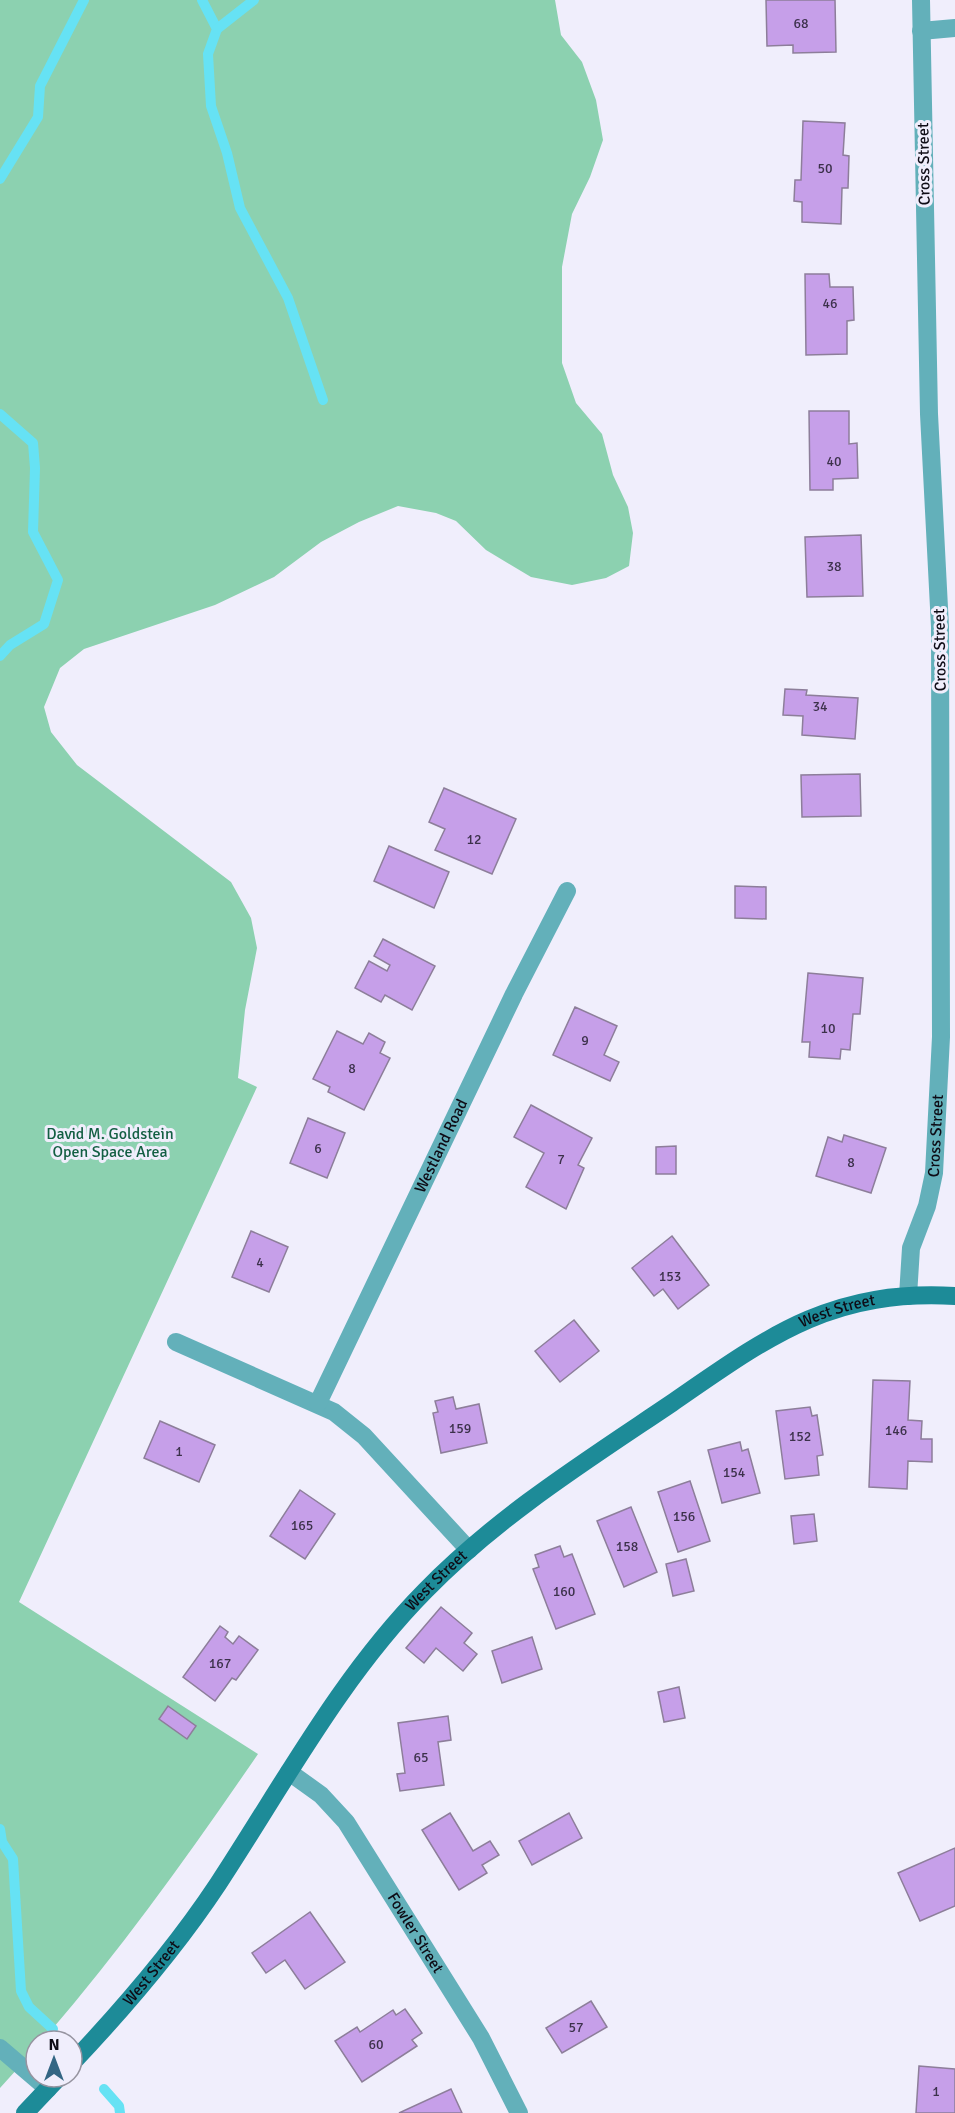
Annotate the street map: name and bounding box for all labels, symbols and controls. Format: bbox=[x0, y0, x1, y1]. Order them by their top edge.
house number: 68 bbox=[793, 15, 809, 32]
street label: Cross Street bbox=[913, 122, 935, 206]
house number: 50 bbox=[817, 160, 833, 177]
house number: 46 bbox=[822, 295, 838, 312]
house number: 40 bbox=[826, 453, 842, 470]
house number: 38 bbox=[826, 558, 842, 575]
street label: Cross Street bbox=[929, 608, 951, 692]
house number: 34 bbox=[812, 698, 828, 715]
house number: 12 bbox=[466, 831, 482, 848]
house number: 10 bbox=[820, 1020, 836, 1037]
house number: 9 bbox=[581, 1032, 589, 1049]
house number: 8 bbox=[348, 1060, 356, 1077]
street label: Cross Street bbox=[924, 1094, 948, 1178]
street label: Westland Road bbox=[410, 1096, 472, 1196]
park label: David M. Goldstein Open Space Area bbox=[46, 1124, 174, 1162]
house number: 6 bbox=[314, 1140, 322, 1157]
house number: 7 bbox=[557, 1151, 565, 1168]
house number: 8 bbox=[847, 1154, 855, 1171]
house number: 4 bbox=[256, 1254, 264, 1271]
house number: 153 bbox=[659, 1268, 681, 1285]
street label: West Street bbox=[796, 1290, 877, 1332]
house number: 159 bbox=[449, 1420, 471, 1437]
house number: 146 bbox=[885, 1422, 907, 1439]
house number: 152 bbox=[789, 1428, 811, 1445]
house number: 1 bbox=[175, 1443, 183, 1460]
house number: 154 bbox=[723, 1464, 746, 1481]
house number: 156 bbox=[673, 1508, 695, 1525]
house number: 165 bbox=[291, 1517, 313, 1534]
house number: 158 bbox=[616, 1538, 638, 1555]
street label: West Street bbox=[401, 1546, 472, 1615]
house number: 160 bbox=[553, 1583, 575, 1600]
house number: 167 bbox=[209, 1655, 231, 1672]
house number: 65 bbox=[413, 1749, 429, 1766]
street label: Fowler Street bbox=[383, 1889, 448, 1977]
street label: West Street bbox=[119, 1936, 184, 2010]
house number: 57 bbox=[568, 2019, 584, 2036]
north arrow bbox=[24, 2029, 84, 2089]
text: N bbox=[48, 2035, 60, 2055]
house number: 60 bbox=[368, 2036, 384, 2053]
house number: 1 bbox=[932, 2083, 940, 2100]

